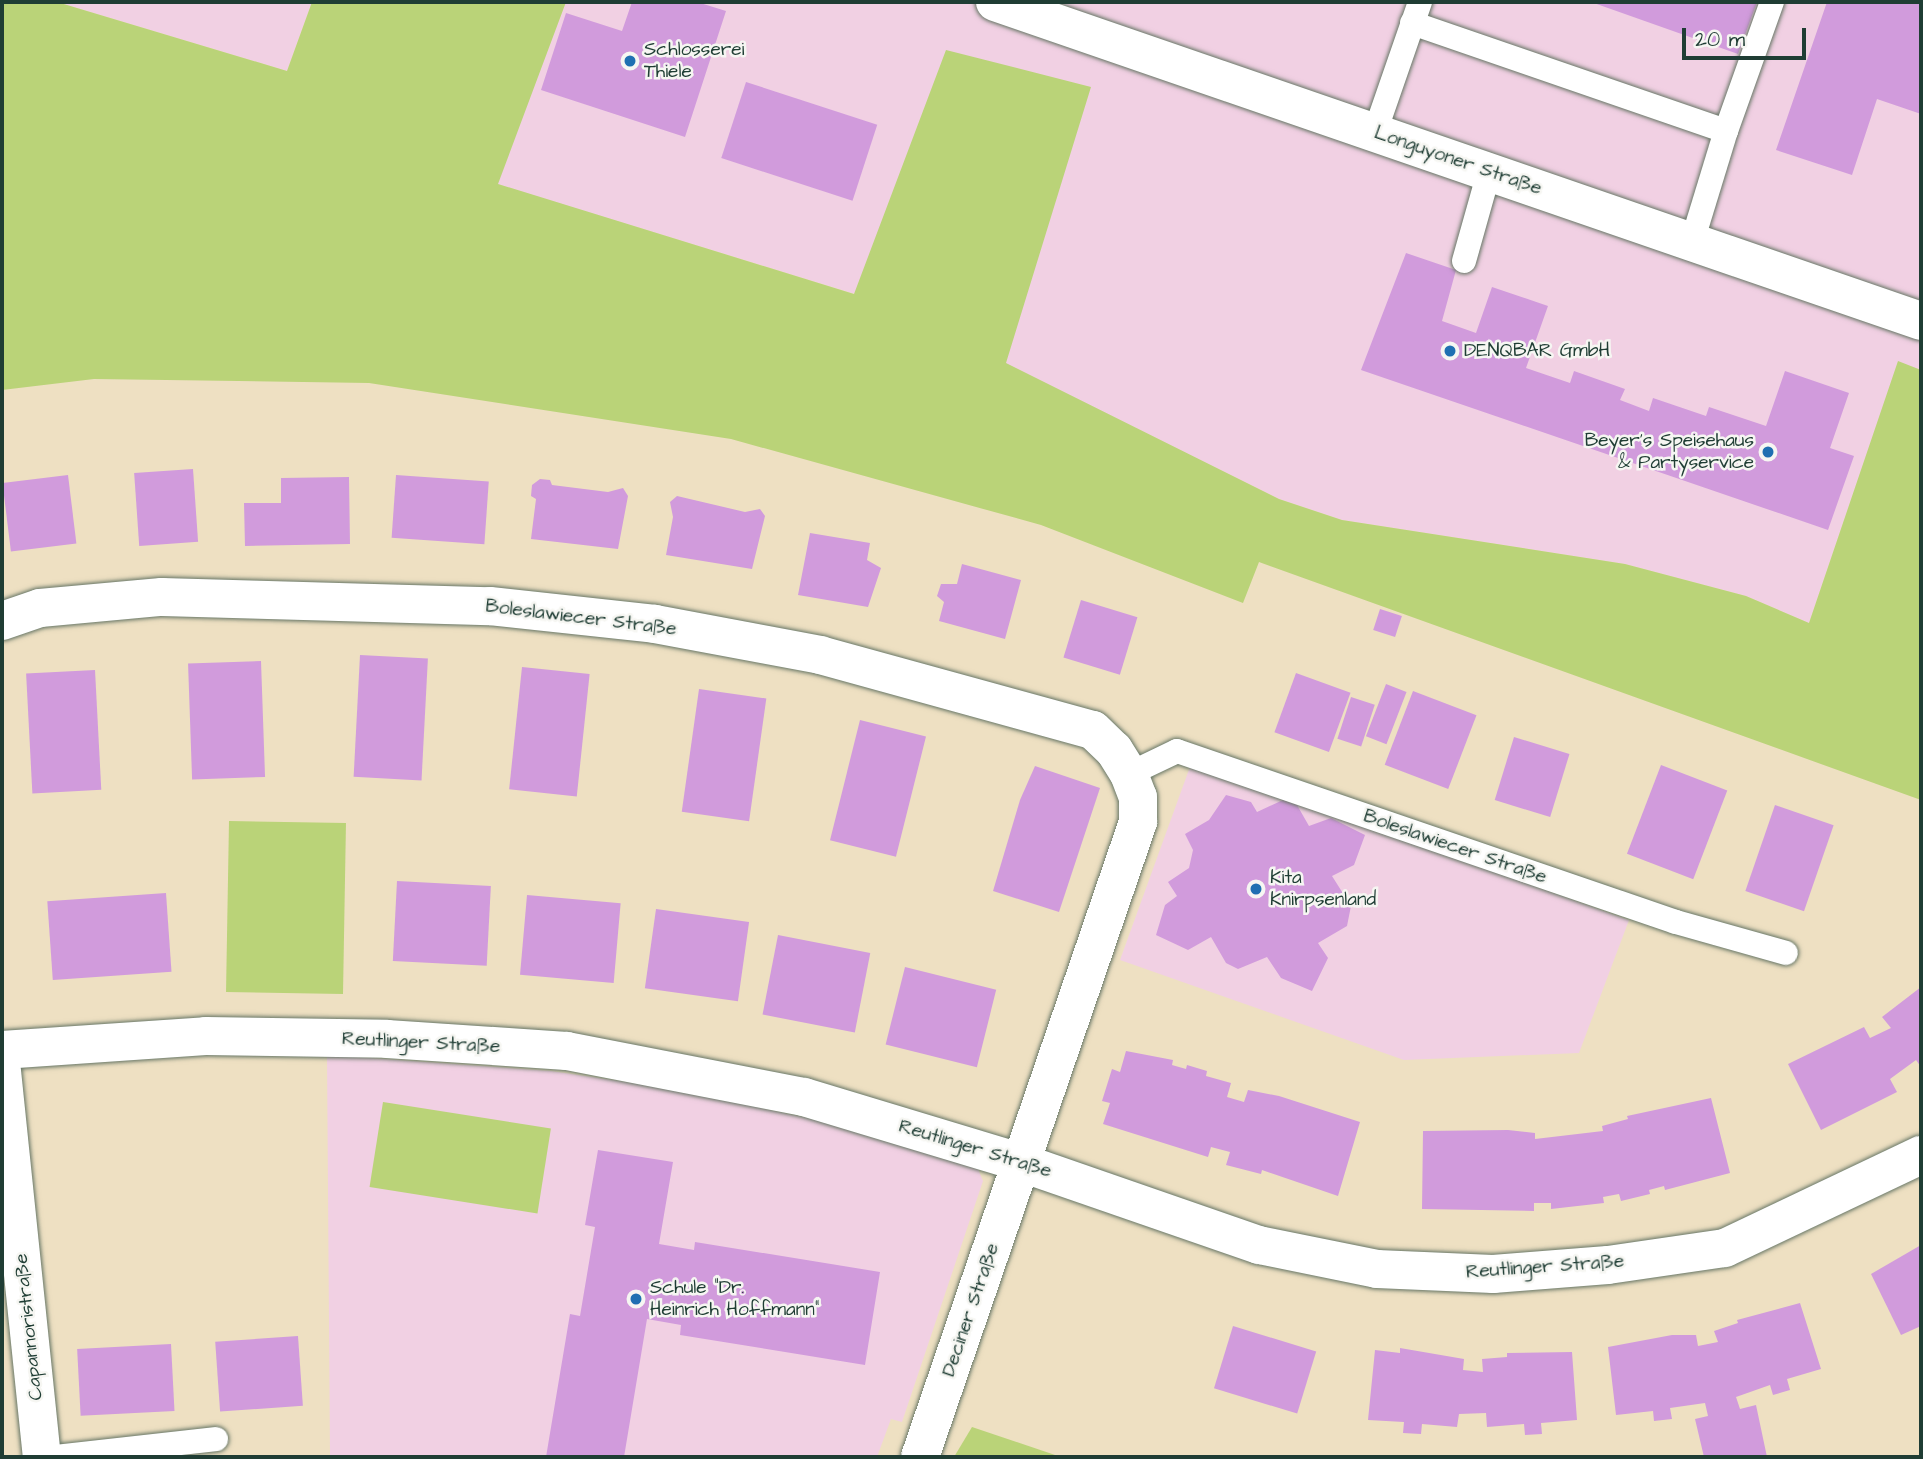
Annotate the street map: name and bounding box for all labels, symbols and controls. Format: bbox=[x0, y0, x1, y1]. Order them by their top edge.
scale bar bbox=[1685, 14, 1809, 58]
text: 20 m bbox=[1695, 25, 1745, 54]
place label: Schlosserei Thiele bbox=[644, 39, 744, 83]
marker: Schlosserei Thiele bbox=[622, 53, 638, 69]
street label: Longuyoner Straße bbox=[1371, 122, 1545, 200]
place label: DENQBAR GmbH bbox=[1464, 340, 1610, 362]
marker: DENQBAR GmbH bbox=[1442, 343, 1458, 359]
place label: Beyer's Speisehaus & Partyservice bbox=[1585, 430, 1754, 474]
marker: Beyer's Speisehaus & Partyservice bbox=[1760, 444, 1776, 460]
street label: Boleslawiecer Straße bbox=[484, 595, 678, 641]
street label: Boleslawiecer Straße bbox=[1360, 805, 1550, 889]
place label: Kita Knirpsenland bbox=[1270, 867, 1376, 911]
marker: Kita Knirpsenland bbox=[1248, 881, 1264, 897]
street label: Reutlinger Straße bbox=[341, 1027, 501, 1059]
street label: Reutlinger Straße bbox=[896, 1115, 1054, 1183]
street label: Deciner Straße bbox=[938, 1240, 1004, 1380]
street label: Reutlinger Straße bbox=[1465, 1250, 1625, 1284]
street label: Capannoristraße bbox=[10, 1252, 48, 1402]
place label: Schule "Dr. Heinrich Hoffmann" bbox=[650, 1277, 819, 1321]
marker: Schule "Dr. Heinrich Hoffmann" bbox=[628, 1291, 644, 1307]

